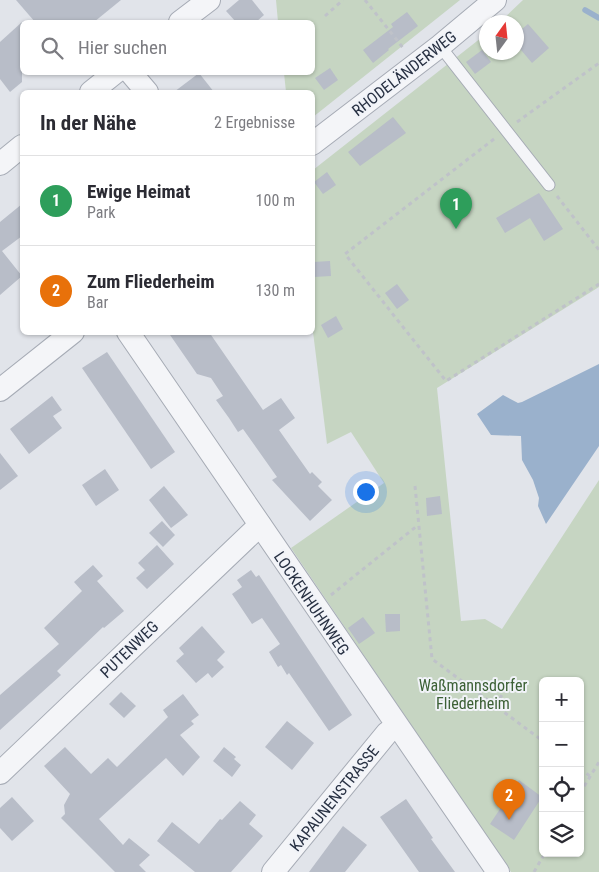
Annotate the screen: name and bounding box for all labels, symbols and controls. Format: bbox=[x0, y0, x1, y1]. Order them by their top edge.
north arrow bbox=[479, 15, 524, 60]
search box bbox=[20, 20, 315, 75]
street label: RHODELÄNDERWEG bbox=[348, 27, 460, 120]
icon: search bbox=[38, 34, 66, 62]
text: Hier suchen bbox=[78, 36, 167, 59]
text: In der Nähe bbox=[40, 111, 136, 135]
text: 2 Ergebnisse bbox=[214, 113, 295, 132]
text: Ewige Heimat bbox=[87, 180, 190, 203]
pin: 1 bbox=[440, 188, 472, 229]
text: 1 bbox=[52, 191, 60, 210]
text: 100 m bbox=[256, 191, 295, 210]
text: Park bbox=[87, 203, 116, 222]
text: Zum Fliederheim bbox=[87, 270, 215, 293]
text: 2 bbox=[52, 281, 60, 300]
text: 130 m bbox=[256, 281, 295, 300]
text: Bar bbox=[87, 293, 108, 312]
your location bbox=[353, 479, 379, 505]
street label: LOCKENHUHNWEG bbox=[270, 548, 353, 659]
street label: PUTENWEG bbox=[96, 617, 162, 682]
park label: Waßmannsdorfer Fliederheim bbox=[419, 676, 527, 713]
map controls bbox=[539, 677, 584, 857]
button: + bbox=[539, 677, 584, 722]
button: − bbox=[539, 722, 584, 767]
street label: KAPAUNENSTRASSE bbox=[286, 742, 383, 855]
button: locate bbox=[539, 767, 584, 812]
pin: 2 bbox=[493, 779, 525, 820]
button: layers bbox=[539, 812, 584, 857]

